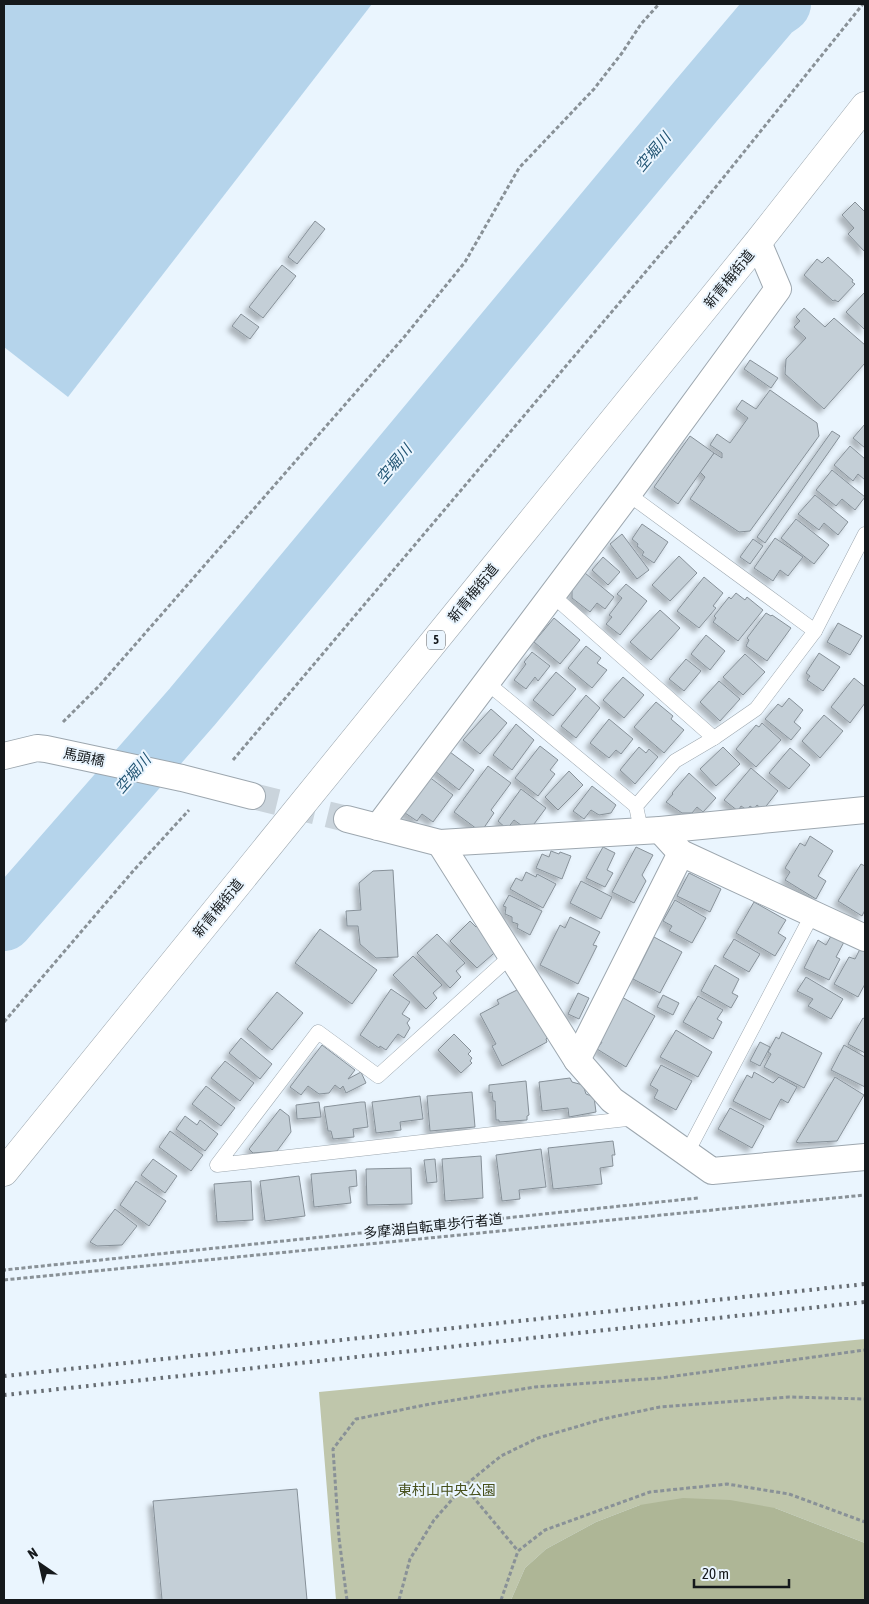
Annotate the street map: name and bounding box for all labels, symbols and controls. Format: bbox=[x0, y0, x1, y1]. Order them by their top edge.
water label: 空堀川 bbox=[632, 127, 675, 174]
street label: 新青梅街道 bbox=[701, 247, 757, 311]
water label: 空堀川 bbox=[373, 439, 416, 486]
street label: 新青梅街道 bbox=[445, 561, 501, 625]
road number: 5 bbox=[427, 630, 445, 650]
street label: 馬頭橋 bbox=[62, 745, 106, 769]
water label: 空堀川 bbox=[111, 750, 155, 796]
street label: 新青梅街道 bbox=[190, 876, 246, 940]
street label: 多摩湖自転車歩行者道 bbox=[363, 1211, 503, 1241]
park label: 東村山中央公園 bbox=[398, 1482, 496, 1498]
north arrow bbox=[15, 1539, 65, 1589]
text: N bbox=[25, 1544, 41, 1562]
scale bar bbox=[694, 1556, 789, 1588]
text: 20 m bbox=[702, 1565, 729, 1582]

